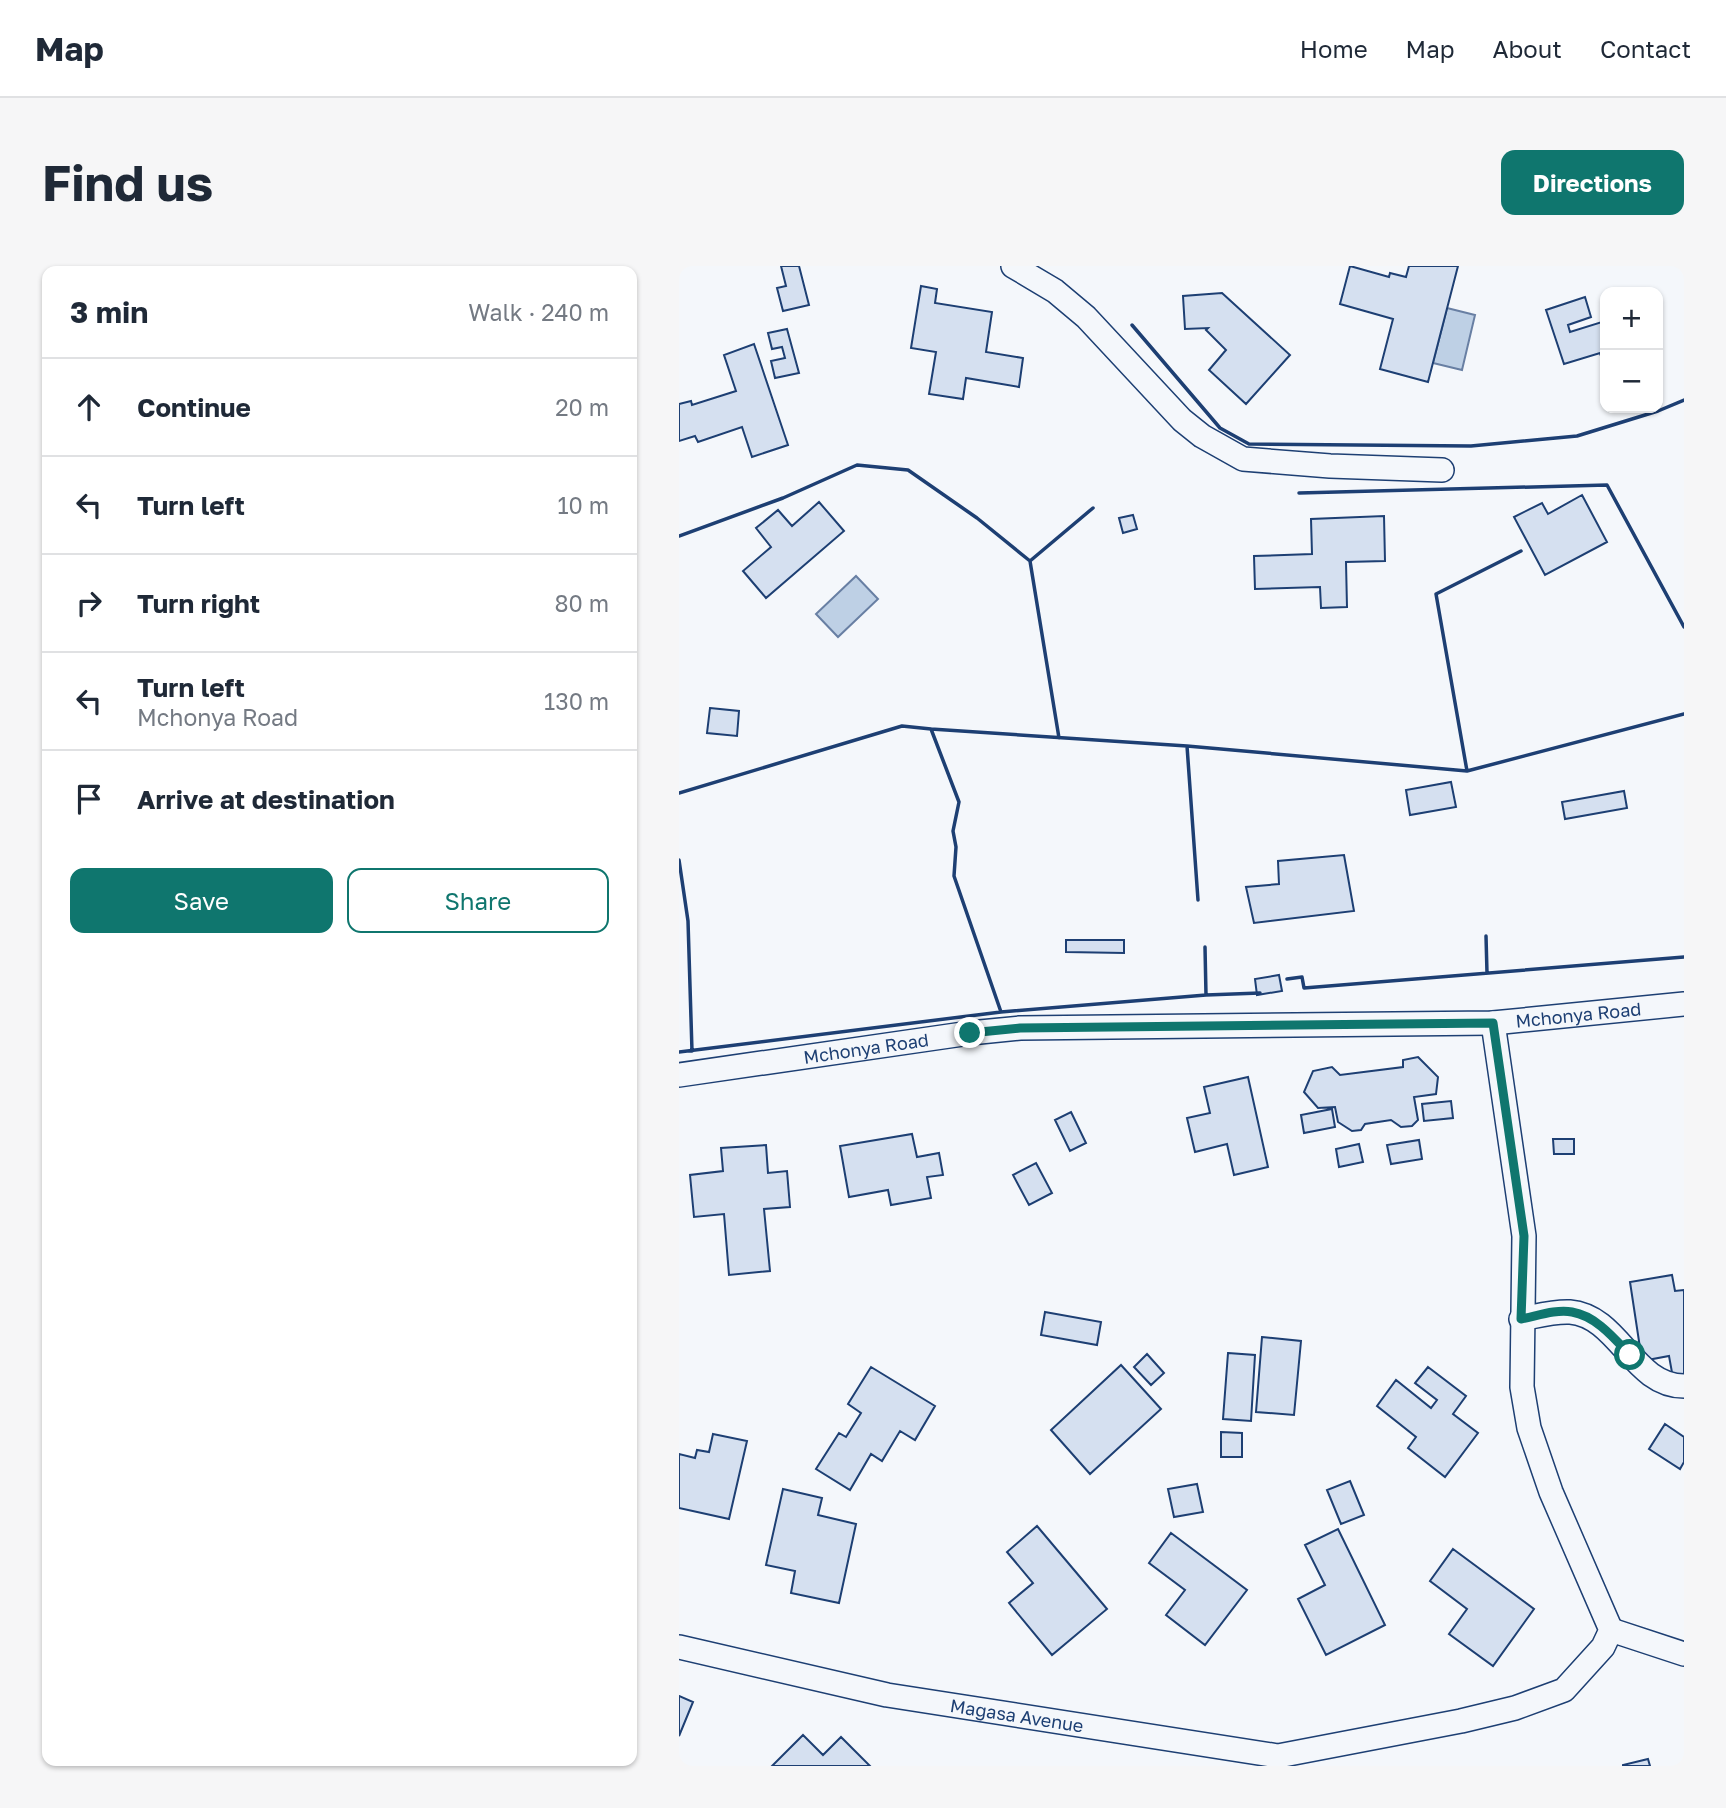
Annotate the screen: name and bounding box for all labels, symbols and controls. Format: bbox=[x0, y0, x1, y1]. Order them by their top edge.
text: Map bbox=[35, 29, 104, 68]
text: Home bbox=[1300, 34, 1368, 63]
text: Map bbox=[1406, 34, 1455, 63]
text: About bbox=[1493, 34, 1562, 63]
text: Contact bbox=[1600, 34, 1691, 63]
button: Directions bbox=[1501, 150, 1684, 215]
text: Find us bbox=[42, 153, 213, 212]
map controls bbox=[1600, 287, 1663, 413]
button: + bbox=[1600, 287, 1663, 350]
text: 3 min bbox=[70, 294, 148, 330]
text: Walk · 240 m bbox=[468, 298, 609, 326]
button: − bbox=[1600, 350, 1663, 413]
icon: ahead bbox=[70, 388, 108, 426]
text: Continue bbox=[137, 392, 251, 423]
text: 20 m bbox=[555, 393, 609, 421]
icon: left bbox=[70, 486, 108, 524]
text: Turn left bbox=[137, 490, 245, 521]
text: 10 m bbox=[557, 491, 609, 519]
icon: right bbox=[70, 584, 108, 622]
text: Turn right bbox=[137, 588, 260, 619]
text: 80 m bbox=[555, 589, 609, 617]
text: Turn left bbox=[137, 672, 245, 703]
icon: left bbox=[70, 682, 108, 720]
text: 130 m bbox=[544, 687, 609, 715]
text: Mchonya Road bbox=[137, 703, 298, 731]
icon: arrive bbox=[70, 780, 108, 818]
text: Arrive at destination bbox=[137, 784, 395, 815]
button: Save bbox=[70, 868, 333, 933]
button: Share bbox=[347, 868, 609, 933]
street label: Mchonya Road bbox=[1514, 997, 1642, 1032]
route end bbox=[954, 1017, 985, 1048]
street label: Mchonya Road bbox=[802, 1028, 930, 1068]
route start bbox=[1614, 1339, 1645, 1370]
street label: Magasa Avenue bbox=[949, 1694, 1085, 1737]

